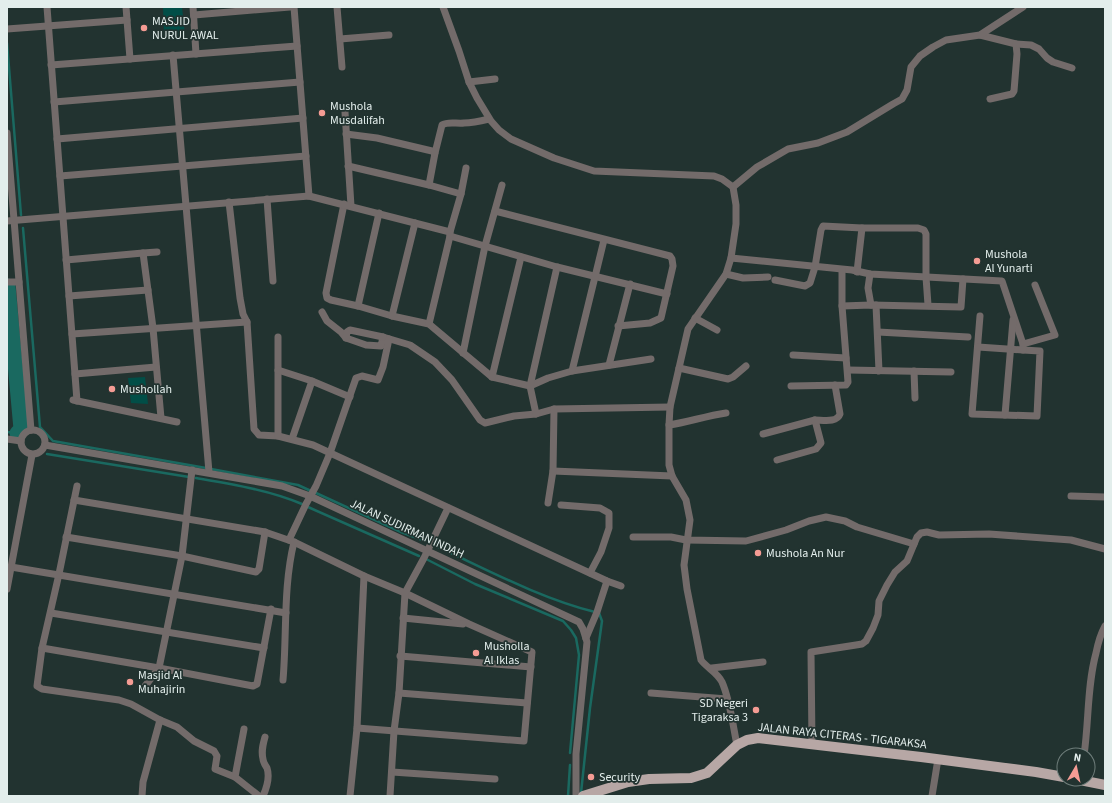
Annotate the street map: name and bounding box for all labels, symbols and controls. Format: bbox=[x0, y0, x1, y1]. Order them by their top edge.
place label: MASJID NURUL AWAL bbox=[152, 13, 219, 44]
marker: MASJID NURUL AWAL bbox=[139, 23, 149, 33]
place label: Mushola Musdalifah bbox=[330, 98, 385, 129]
marker: Mushola Musdalifah bbox=[317, 108, 327, 118]
place label: Mushola Al Yunarti bbox=[985, 246, 1033, 277]
marker: Mushola Al Yunarti bbox=[972, 256, 982, 266]
place label: Mushollah bbox=[120, 381, 172, 398]
marker: Mushollah bbox=[107, 384, 117, 394]
street label: JALAN SUDIRMAN INDAH bbox=[347, 495, 467, 563]
place label: Mushola An Nur bbox=[766, 545, 846, 562]
marker: Mushola An Nur bbox=[753, 548, 763, 558]
place label: Musholla Al Iklas bbox=[484, 638, 529, 669]
marker: Musholla Al Iklas bbox=[471, 648, 481, 658]
place label: Masjid Al Muhajirin bbox=[138, 667, 185, 698]
marker: Masjid Al Muhajirin bbox=[125, 677, 135, 687]
place label: SD Negeri Tigaraksa 3 bbox=[691, 695, 748, 726]
marker: SD Negeri Tigaraksa 3 bbox=[751, 705, 761, 715]
street label: JALAN RAYA CITERAS - TIGARAKSA bbox=[757, 719, 928, 753]
north arrow bbox=[1056, 747, 1096, 787]
text: N bbox=[1073, 750, 1082, 766]
place label: Security bbox=[599, 769, 641, 786]
marker: Security bbox=[586, 772, 596, 782]

